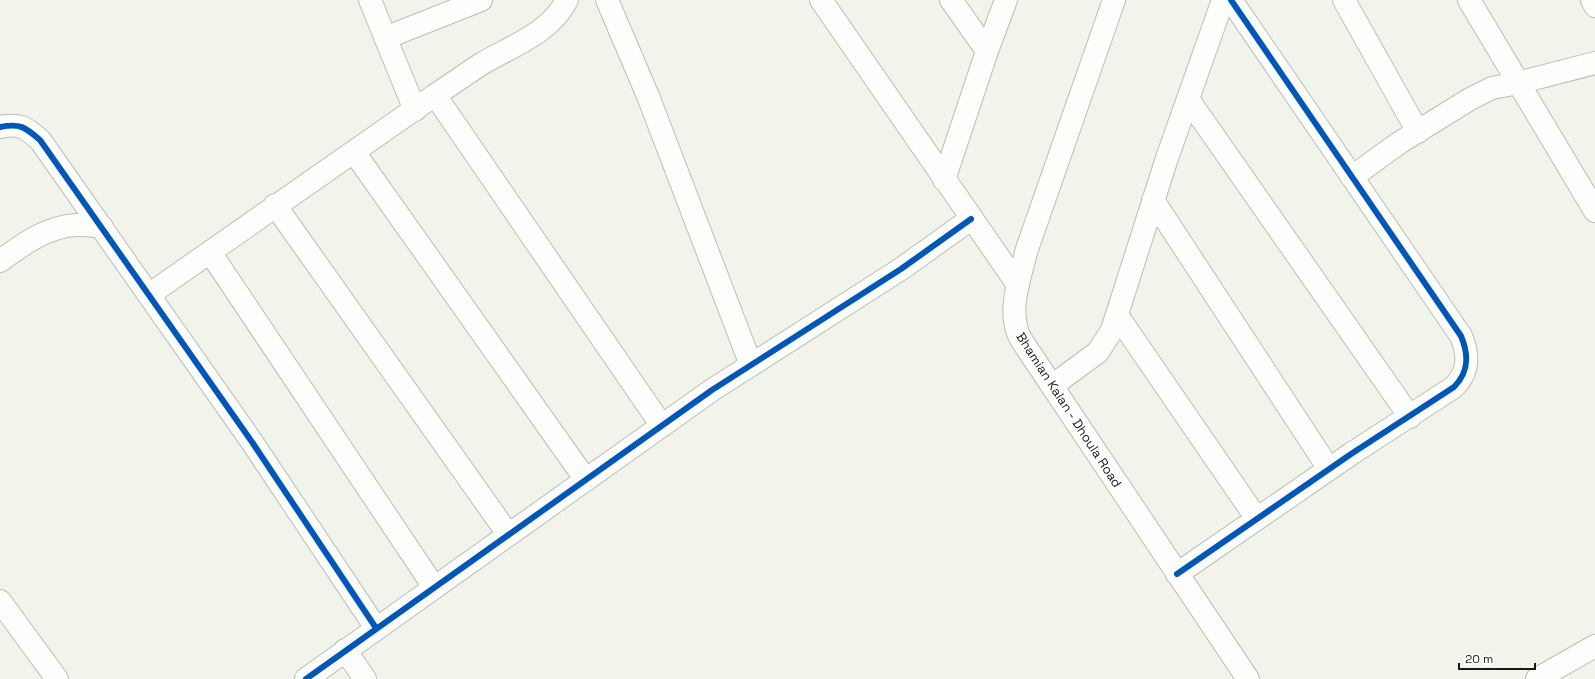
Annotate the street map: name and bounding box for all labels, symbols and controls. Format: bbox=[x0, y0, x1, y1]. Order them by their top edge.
street label: Bhamian Kalan - Dhoula Road bbox=[1012, 329, 1126, 491]
scale bar bbox=[1459, 645, 1535, 671]
text: 20 m bbox=[1465, 651, 1493, 667]

